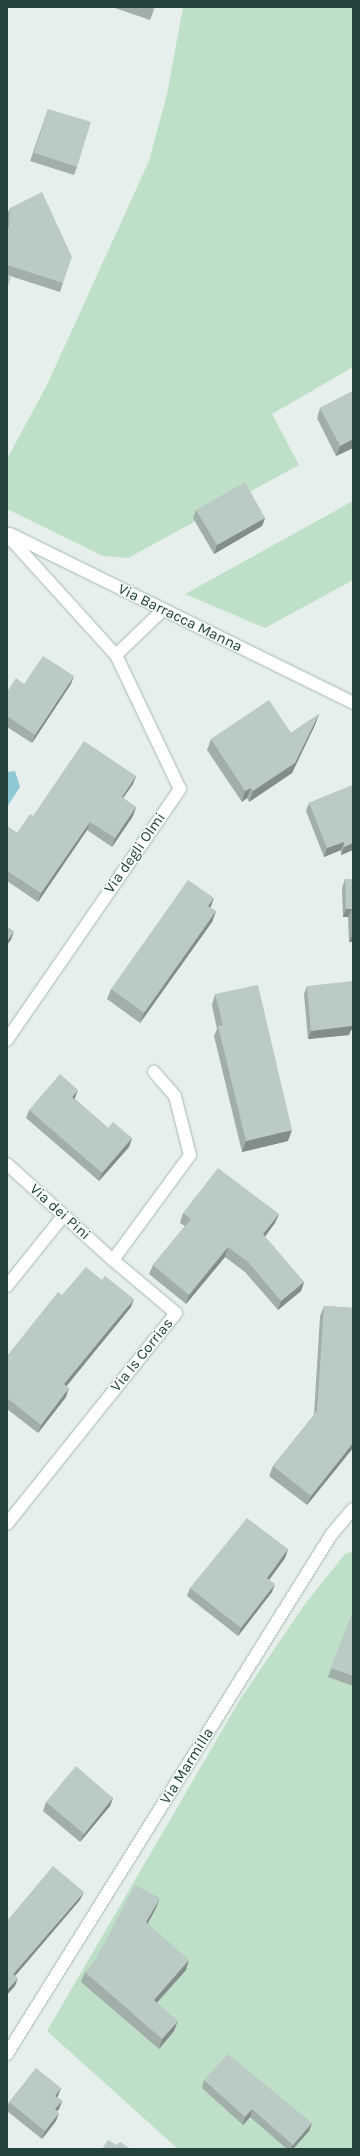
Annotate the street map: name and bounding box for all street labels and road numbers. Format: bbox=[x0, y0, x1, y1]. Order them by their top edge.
street label: Via Barracca Manna bbox=[115, 580, 245, 656]
street label: Via degli Olmi bbox=[101, 809, 169, 897]
street label: Via dei Pini bbox=[26, 1180, 94, 1244]
street label: Via Is Corrias bbox=[107, 1315, 177, 1395]
street label: Via Marmilla bbox=[157, 1725, 217, 1807]

